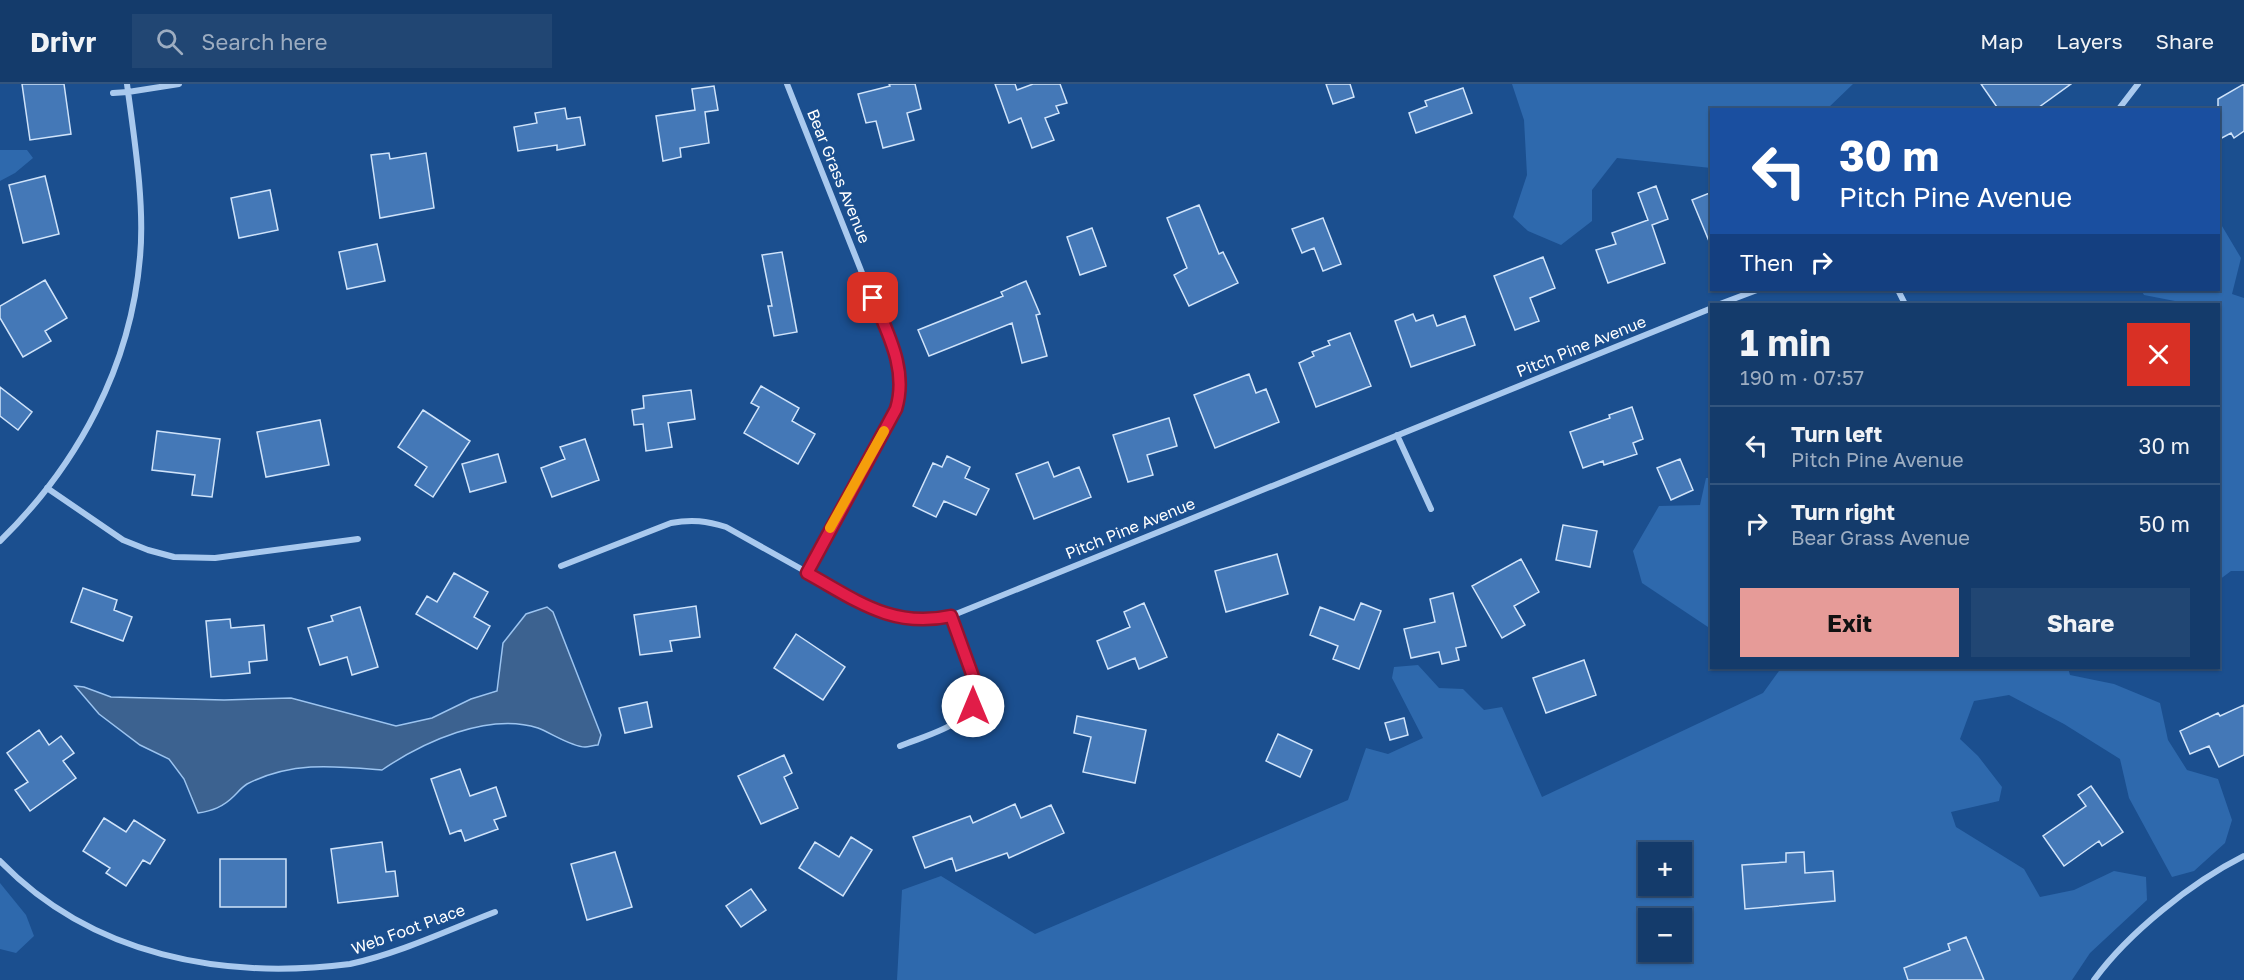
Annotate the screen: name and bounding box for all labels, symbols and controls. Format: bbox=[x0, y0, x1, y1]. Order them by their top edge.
search box bbox=[132, 14, 552, 68]
text: Drivr bbox=[30, 25, 96, 58]
icon: search bbox=[153, 25, 186, 58]
text: Search here bbox=[201, 28, 327, 55]
text: Map bbox=[1980, 28, 2023, 54]
text: Layers bbox=[2056, 28, 2123, 54]
text: Share bbox=[2156, 28, 2214, 54]
street label: Bear Grass Avenue bbox=[803, 106, 875, 246]
text: 30 m bbox=[1839, 130, 1939, 180]
icon: left bbox=[1740, 132, 1818, 210]
text: Pitch Pine Avenue bbox=[1839, 181, 2072, 213]
icon: right bbox=[1805, 246, 1838, 279]
text: Then bbox=[1740, 249, 1793, 276]
pin bbox=[847, 272, 898, 323]
icon: arrive bbox=[856, 281, 889, 314]
street label: Pitch Pine Avenue bbox=[1513, 311, 1649, 381]
text: 1 min bbox=[1740, 321, 1831, 364]
button: close bbox=[2127, 323, 2190, 386]
text: 190 m · 07:57 bbox=[1740, 365, 1864, 389]
text: Turn left bbox=[1791, 420, 1882, 447]
icon: left bbox=[1740, 429, 1773, 462]
text: 30 m bbox=[2139, 432, 2190, 459]
text: Pitch Pine Avenue bbox=[1791, 447, 1964, 471]
street label: Pitch Pine Avenue bbox=[1062, 493, 1198, 563]
text: Turn right bbox=[1791, 498, 1895, 525]
icon: right bbox=[1740, 507, 1773, 540]
text: 50 m bbox=[2139, 510, 2190, 537]
text: Bear Grass Avenue bbox=[1791, 525, 1970, 549]
button: Exit bbox=[1740, 588, 1959, 657]
button: Share bbox=[1971, 588, 2190, 657]
position arrow bbox=[941, 674, 1005, 738]
map controls bbox=[1638, 842, 1692, 962]
button: + bbox=[1638, 842, 1692, 896]
street label: Web Foot Place bbox=[348, 899, 468, 959]
button: − bbox=[1638, 908, 1692, 962]

